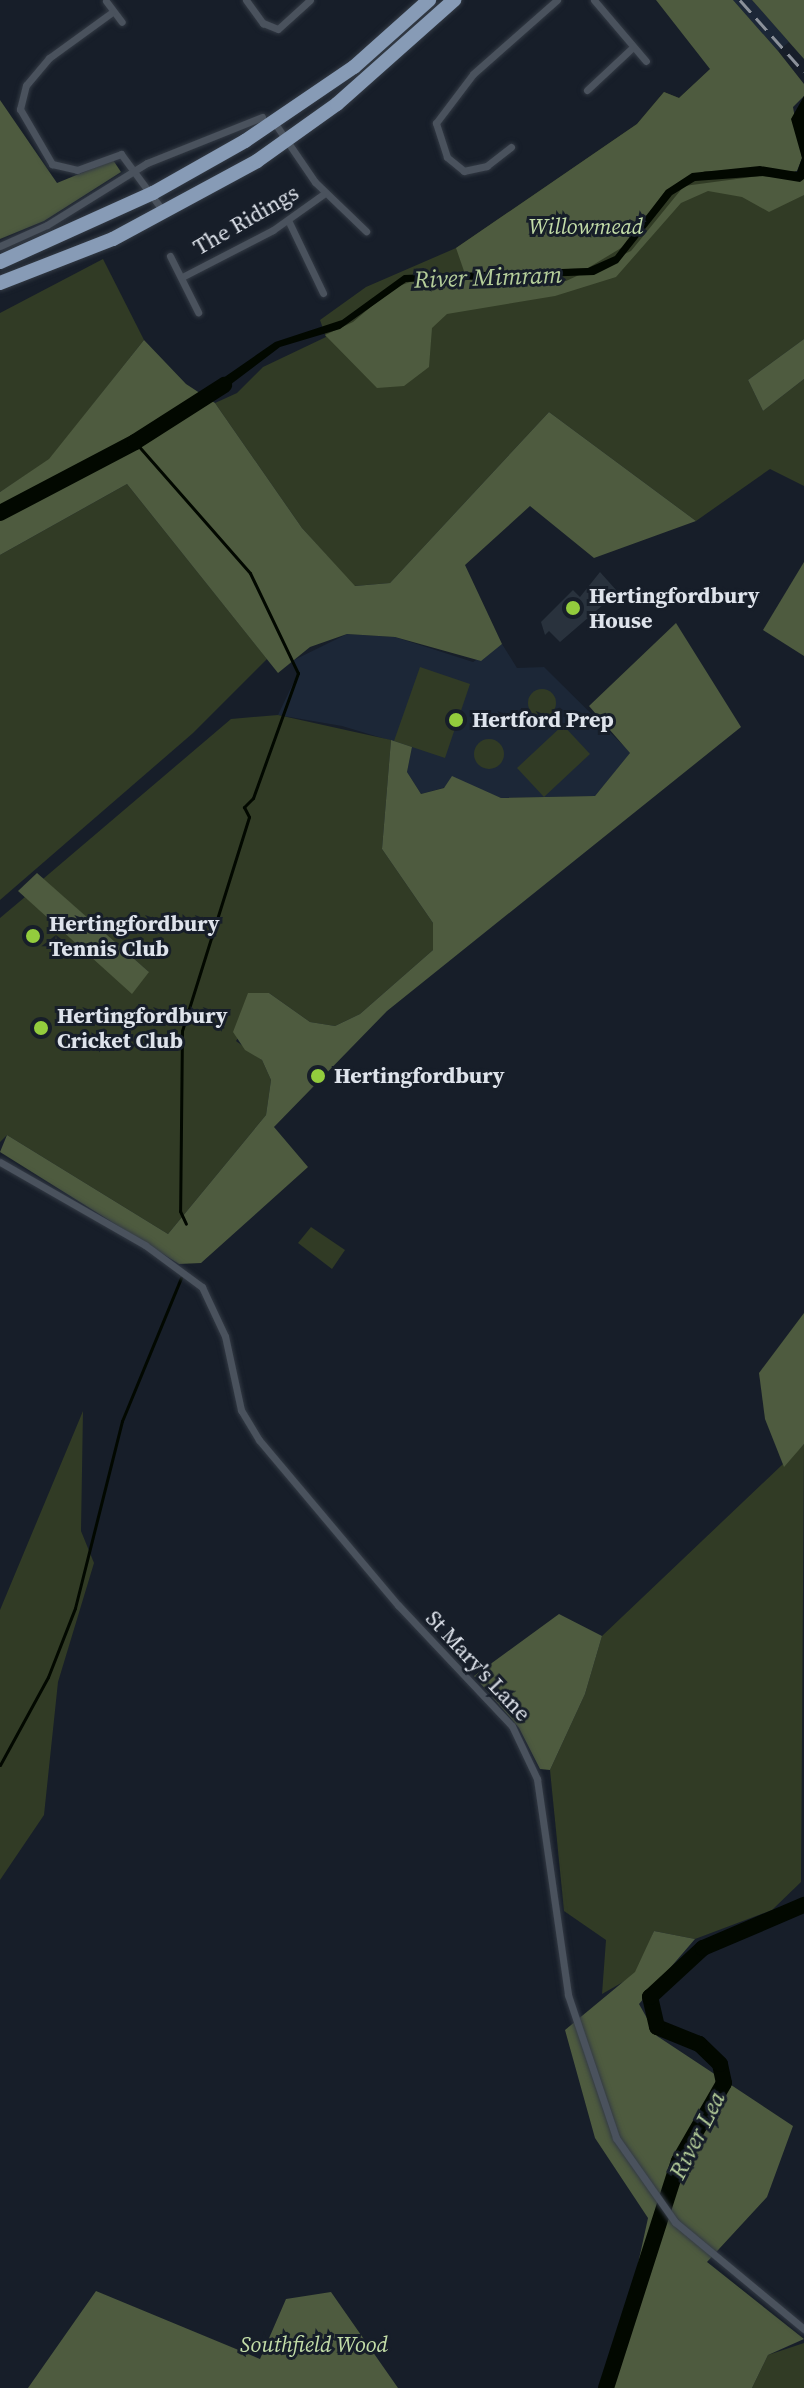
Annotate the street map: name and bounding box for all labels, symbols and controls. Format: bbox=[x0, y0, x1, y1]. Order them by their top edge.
street label: The Ridings bbox=[189, 179, 303, 261]
park label: Willowmead bbox=[529, 214, 643, 240]
water label: River Mimram bbox=[413, 260, 563, 294]
place label: Hertingfordbury House bbox=[589, 582, 760, 634]
marker: Hertingfordbury House bbox=[564, 599, 582, 617]
place label: Hertford Prep bbox=[472, 707, 614, 733]
marker: Hertford Prep bbox=[447, 711, 465, 729]
place label: Hertingfordbury Tennis Club bbox=[49, 910, 220, 962]
marker: Hertingfordbury Tennis Club bbox=[24, 927, 42, 945]
place label: Hertingfordbury Cricket Club bbox=[57, 1002, 228, 1054]
marker: Hertingfordbury Cricket Club bbox=[32, 1019, 50, 1037]
place label: Hertingfordbury bbox=[334, 1063, 505, 1089]
marker: Hertingfordbury bbox=[309, 1067, 327, 1085]
street label: St Mary's Lane bbox=[420, 1605, 536, 1727]
water label: River Lea bbox=[663, 2086, 731, 2184]
park label: Southfield Wood bbox=[240, 2332, 388, 2358]

